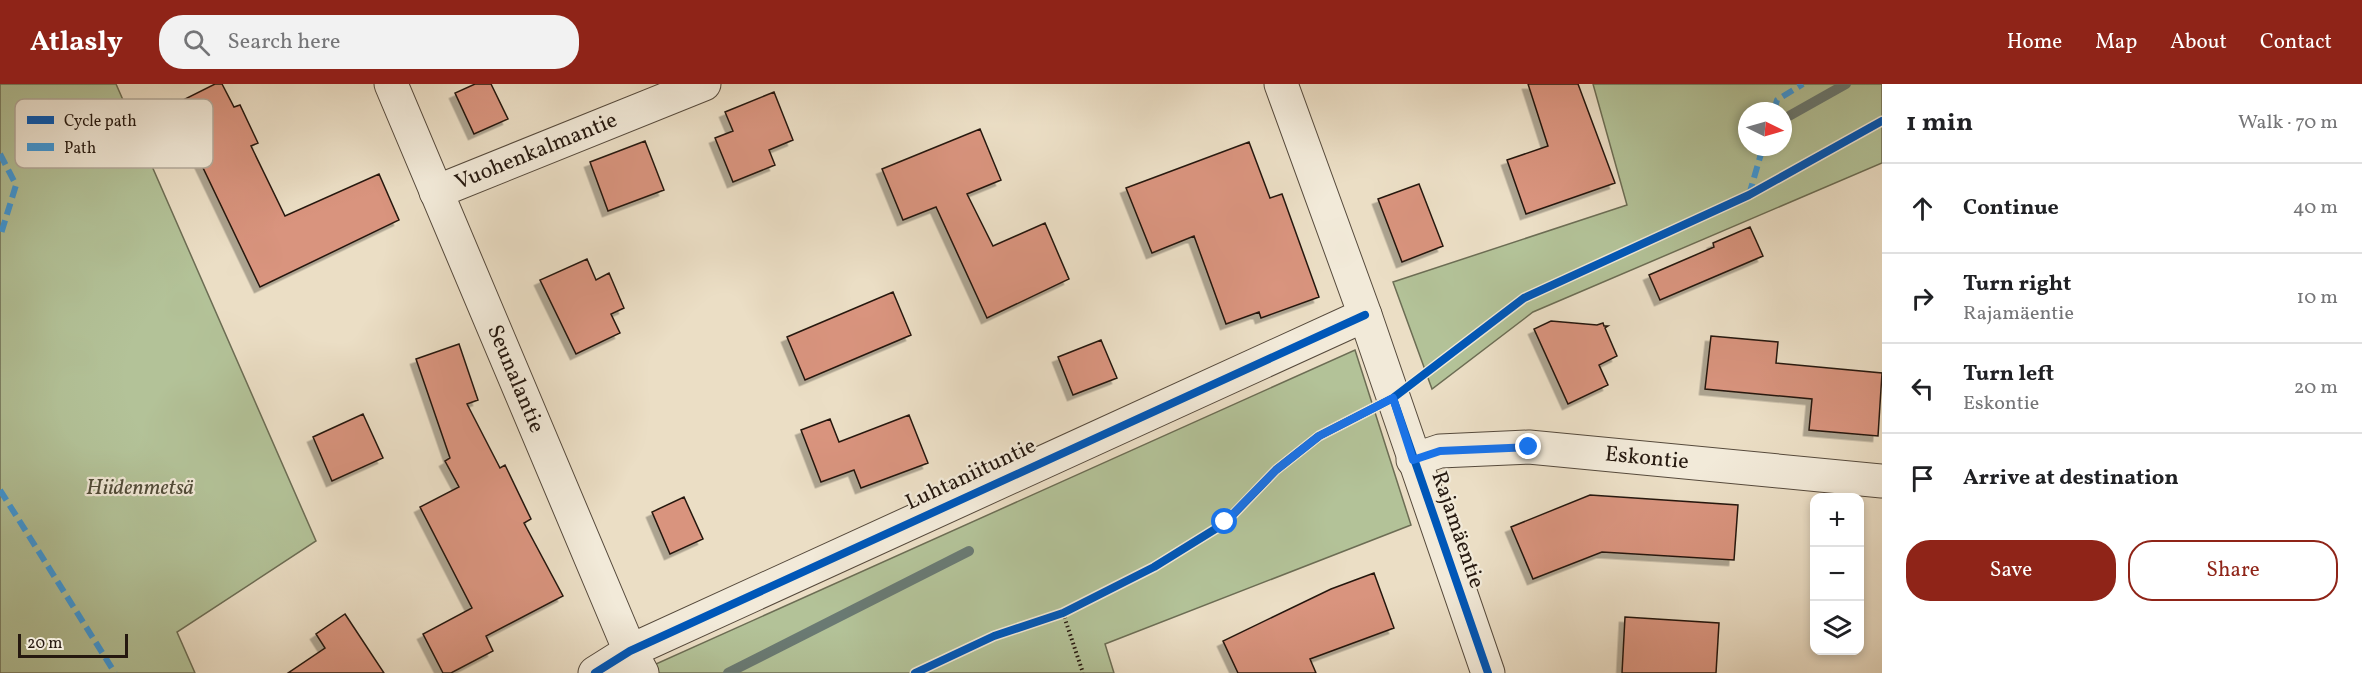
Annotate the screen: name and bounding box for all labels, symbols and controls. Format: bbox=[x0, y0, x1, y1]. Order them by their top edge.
search box bbox=[159, 15, 579, 69]
text: Atlasly bbox=[30, 23, 123, 62]
icon: search bbox=[180, 26, 213, 59]
text: Search here bbox=[228, 27, 340, 58]
text: Home bbox=[2007, 28, 2062, 57]
text: Map bbox=[2095, 28, 2137, 57]
text: About bbox=[2170, 28, 2227, 57]
text: Contact bbox=[2260, 28, 2332, 57]
legend bbox=[15, 99, 213, 168]
north arrow bbox=[1738, 102, 1792, 156]
street label: Vuohenkalmantie bbox=[450, 105, 622, 198]
text: 1 min bbox=[1906, 105, 1973, 141]
text: Walk · 70 m bbox=[2238, 109, 2338, 137]
text: Cycle path bbox=[64, 111, 137, 133]
text: Path bbox=[64, 138, 96, 160]
icon: ahead bbox=[1906, 192, 1939, 225]
text: Continue bbox=[1963, 193, 2059, 224]
text: 40 m bbox=[2293, 194, 2338, 222]
text: Turn right bbox=[1963, 269, 2071, 300]
icon: right bbox=[1906, 282, 1939, 315]
text: 10 m bbox=[2297, 284, 2338, 312]
text: Rajamäentie bbox=[1963, 300, 2074, 328]
street label: Seunalantie bbox=[479, 320, 552, 438]
text: Turn left bbox=[1963, 359, 2054, 390]
icon: left bbox=[1906, 372, 1939, 405]
text: 20 m bbox=[2294, 374, 2338, 402]
text: Eskontie bbox=[1963, 390, 2039, 418]
street label: Luhtaniituntie bbox=[901, 431, 1041, 519]
route end bbox=[1515, 433, 1541, 459]
street label: Eskontie bbox=[1604, 439, 1690, 478]
icon: arrive bbox=[1906, 462, 1939, 495]
text: Arrive at destination bbox=[1963, 463, 2179, 494]
street label: Rajamäentie bbox=[1422, 467, 1492, 593]
park label: Hiidenmetsä bbox=[86, 473, 194, 504]
map controls bbox=[1810, 493, 1864, 655]
button: + bbox=[1810, 493, 1864, 547]
route start bbox=[1211, 508, 1237, 534]
button: Save bbox=[1906, 540, 2116, 601]
button: Share bbox=[2128, 540, 2338, 601]
button: − bbox=[1810, 547, 1864, 601]
button: layers bbox=[1810, 601, 1864, 655]
scale bar bbox=[18, 631, 128, 658]
text: 20 m bbox=[27, 633, 62, 655]

